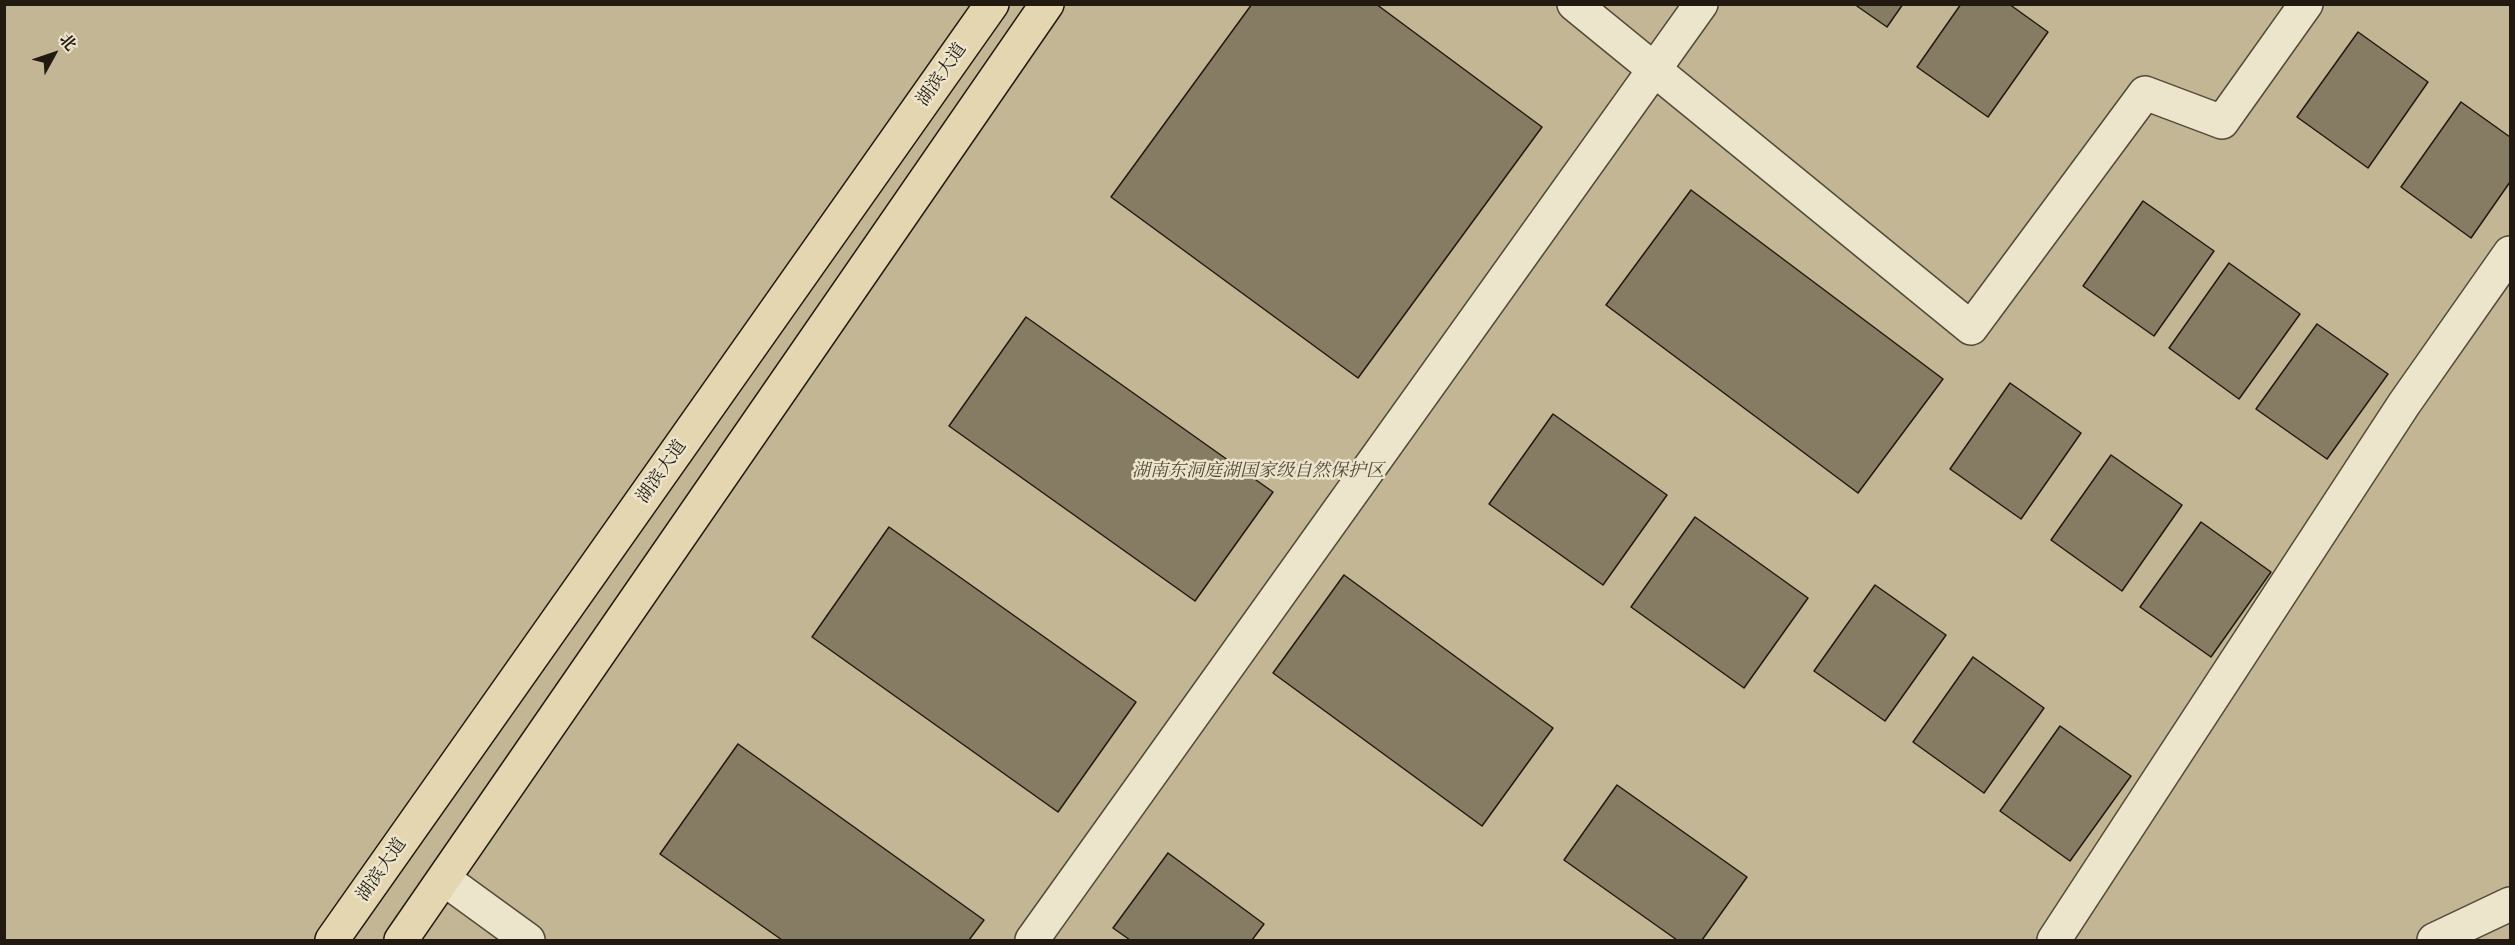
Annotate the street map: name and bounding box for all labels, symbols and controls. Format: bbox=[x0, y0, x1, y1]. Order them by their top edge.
north arrow bbox=[24, 24, 84, 84]
text: 北 bbox=[56, 30, 81, 54]
street label: 湖滨大道 bbox=[913, 39, 971, 111]
street label: 湖滨大道 bbox=[633, 436, 691, 508]
park label: 湖南东洞庭湖国家级自然保护区 bbox=[1132, 461, 1384, 483]
street label: 湖滨大道 bbox=[353, 834, 411, 906]

